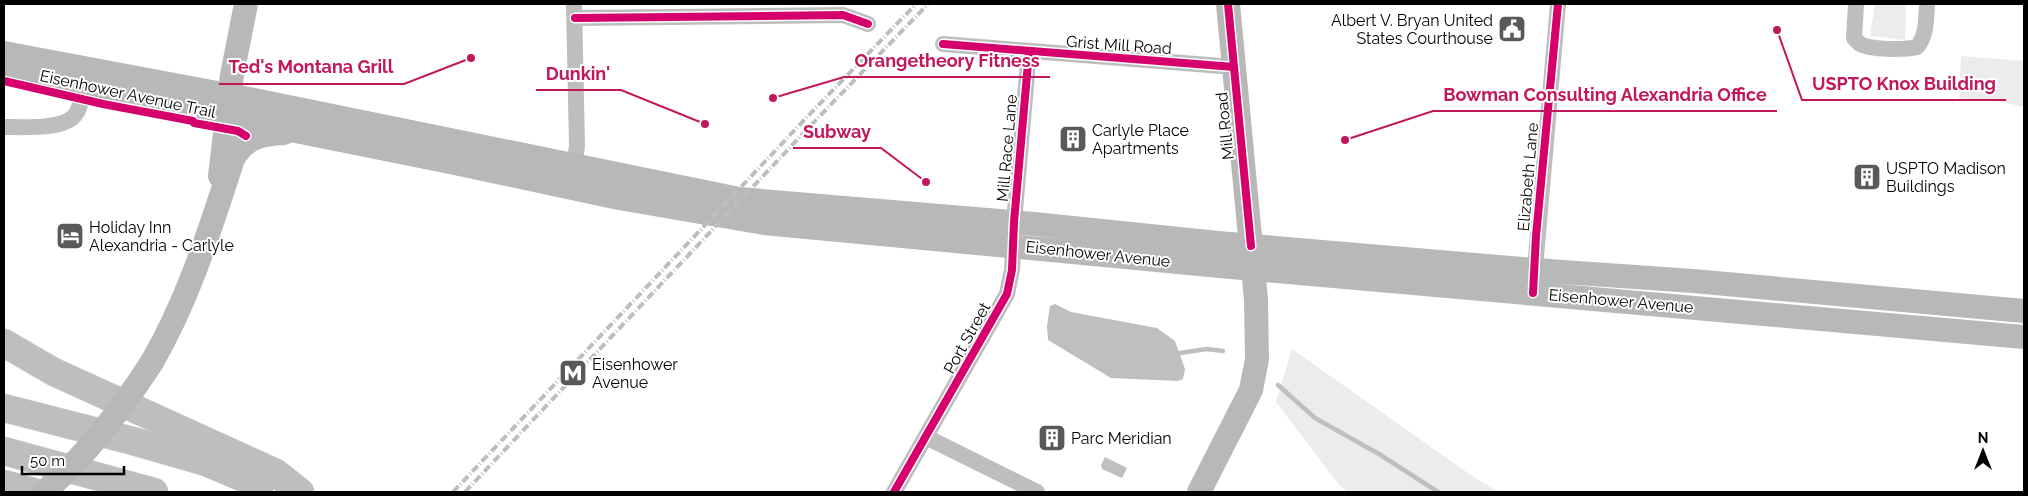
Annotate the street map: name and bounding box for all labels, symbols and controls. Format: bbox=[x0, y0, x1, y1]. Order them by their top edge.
place label: Albert V. Bryan United States Courthouse bbox=[1331, 11, 1493, 48]
public building icon: Albert V. Bryan United States Courthouse bbox=[1497, 14, 1527, 44]
street label: Grist Mill Road bbox=[1065, 32, 1173, 58]
callout: Orangetheory Fitness bbox=[844, 44, 1050, 77]
text: Orangetheory Fitness bbox=[854, 50, 1040, 71]
callout: Ted's Montana Grill bbox=[219, 51, 404, 84]
text: Ted's Montana Grill bbox=[229, 56, 394, 77]
callout: Dunkin' bbox=[536, 57, 621, 90]
text: Dunkin' bbox=[546, 63, 610, 84]
street label: Eisenhower Avenue Trail bbox=[38, 66, 218, 122]
callout: USPTO Knox Building bbox=[1802, 67, 2006, 100]
text: USPTO Knox Building bbox=[1812, 73, 1996, 94]
callout: Bowman Consulting Alexandria Office bbox=[1433, 78, 1777, 111]
text: Bowman Consulting Alexandria Office bbox=[1443, 84, 1767, 105]
street label: Mill Road bbox=[1212, 91, 1238, 161]
street label: Mill Race Lane bbox=[993, 93, 1021, 203]
callout: Subway bbox=[793, 115, 881, 148]
text: Subway bbox=[803, 121, 871, 142]
place label: Carlyle Place Apartments bbox=[1092, 121, 1189, 158]
street label: Elizabeth Lane bbox=[1514, 122, 1542, 232]
building icon: Carlyle Place Apartments bbox=[1058, 124, 1088, 154]
place label: USPTO Madison Buildings bbox=[1886, 159, 2006, 196]
building icon: USPTO Madison Buildings bbox=[1852, 162, 1882, 192]
place label: Holiday Inn Alexandria - Carlyle bbox=[89, 218, 234, 255]
hotel icon: Holiday Inn Alexandria - Carlyle bbox=[55, 221, 85, 251]
street label: Eisenhower Avenue bbox=[1025, 237, 1171, 271]
street label: Eisenhower Avenue bbox=[1548, 285, 1694, 317]
street label: Port Street bbox=[940, 298, 995, 377]
place label: Eisenhower Avenue bbox=[592, 355, 678, 392]
metro station icon: Eisenhower Avenue bbox=[558, 358, 588, 388]
building icon: Parc Meridian bbox=[1037, 423, 1067, 453]
north arrow bbox=[1958, 426, 2008, 476]
place label: Parc Meridian bbox=[1071, 429, 1172, 448]
text: N bbox=[1978, 430, 1988, 446]
scale bar bbox=[22, 444, 125, 476]
text: 50 m bbox=[30, 452, 65, 470]

